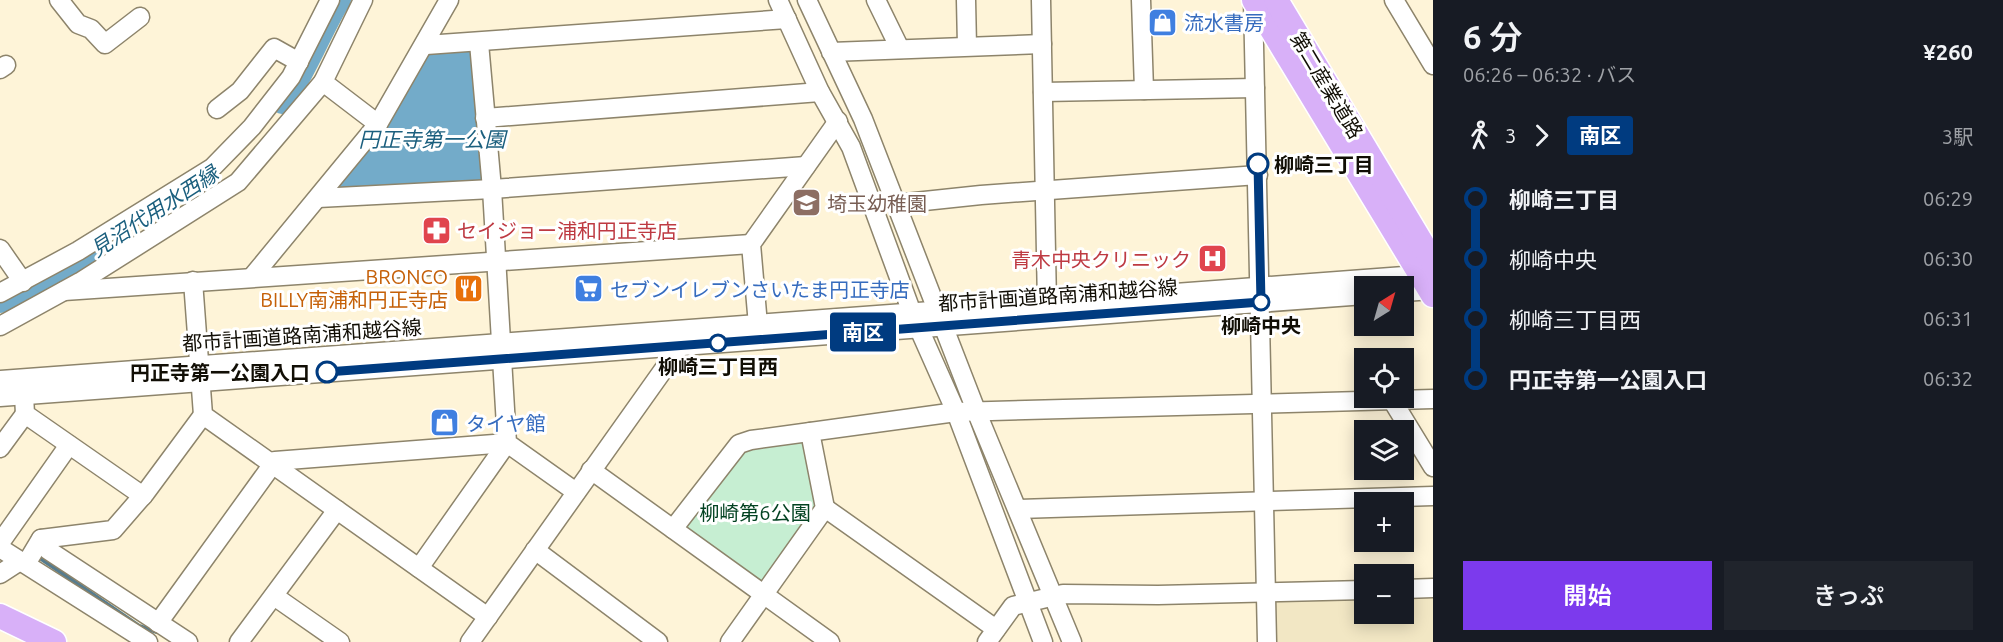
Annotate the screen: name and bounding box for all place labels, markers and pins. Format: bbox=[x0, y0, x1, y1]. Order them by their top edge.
shop icon: 流水書房 bbox=[1147, 6, 1179, 38]
place label: 流水書房 bbox=[1184, 11, 1264, 34]
marker: 柳崎三丁目 bbox=[1247, 153, 1269, 175]
place label: 柳崎三丁目 bbox=[1274, 153, 1374, 176]
school or university icon: 埼玉幼稚園 bbox=[790, 187, 822, 219]
place label: 埼玉幼稚園 bbox=[827, 192, 927, 215]
pharmacy icon: セイジョー浦和円正寺店 bbox=[420, 214, 452, 246]
place label: セイジョー浦和円正寺店 bbox=[457, 219, 677, 242]
hospital icon: 青木中央クリニック bbox=[1196, 243, 1228, 275]
place label: 青木中央クリニック bbox=[1011, 248, 1191, 271]
place label: BRONCO BILLY南浦和円正寺店 bbox=[260, 265, 448, 311]
restaurant icon: BRONCO BILLY南浦和円正寺店 bbox=[453, 272, 485, 304]
supermarket icon: セブンイレブンさいたま円正寺店 bbox=[573, 273, 605, 305]
place label: セブンイレブンさいたま円正寺店 bbox=[610, 278, 909, 301]
marker: 柳崎中央 bbox=[1252, 293, 1270, 311]
place label: 柳崎中央 bbox=[1221, 314, 1301, 337]
marker: 柳崎三丁目西 bbox=[709, 334, 727, 352]
place label: 柳崎三丁目西 bbox=[658, 355, 778, 378]
place label: 円正寺第一公園入口 bbox=[130, 361, 310, 384]
marker: 円正寺第一公園入口 bbox=[316, 361, 338, 383]
shop icon: タイヤ館 bbox=[429, 407, 461, 439]
place label: タイヤ館 bbox=[466, 412, 545, 435]

